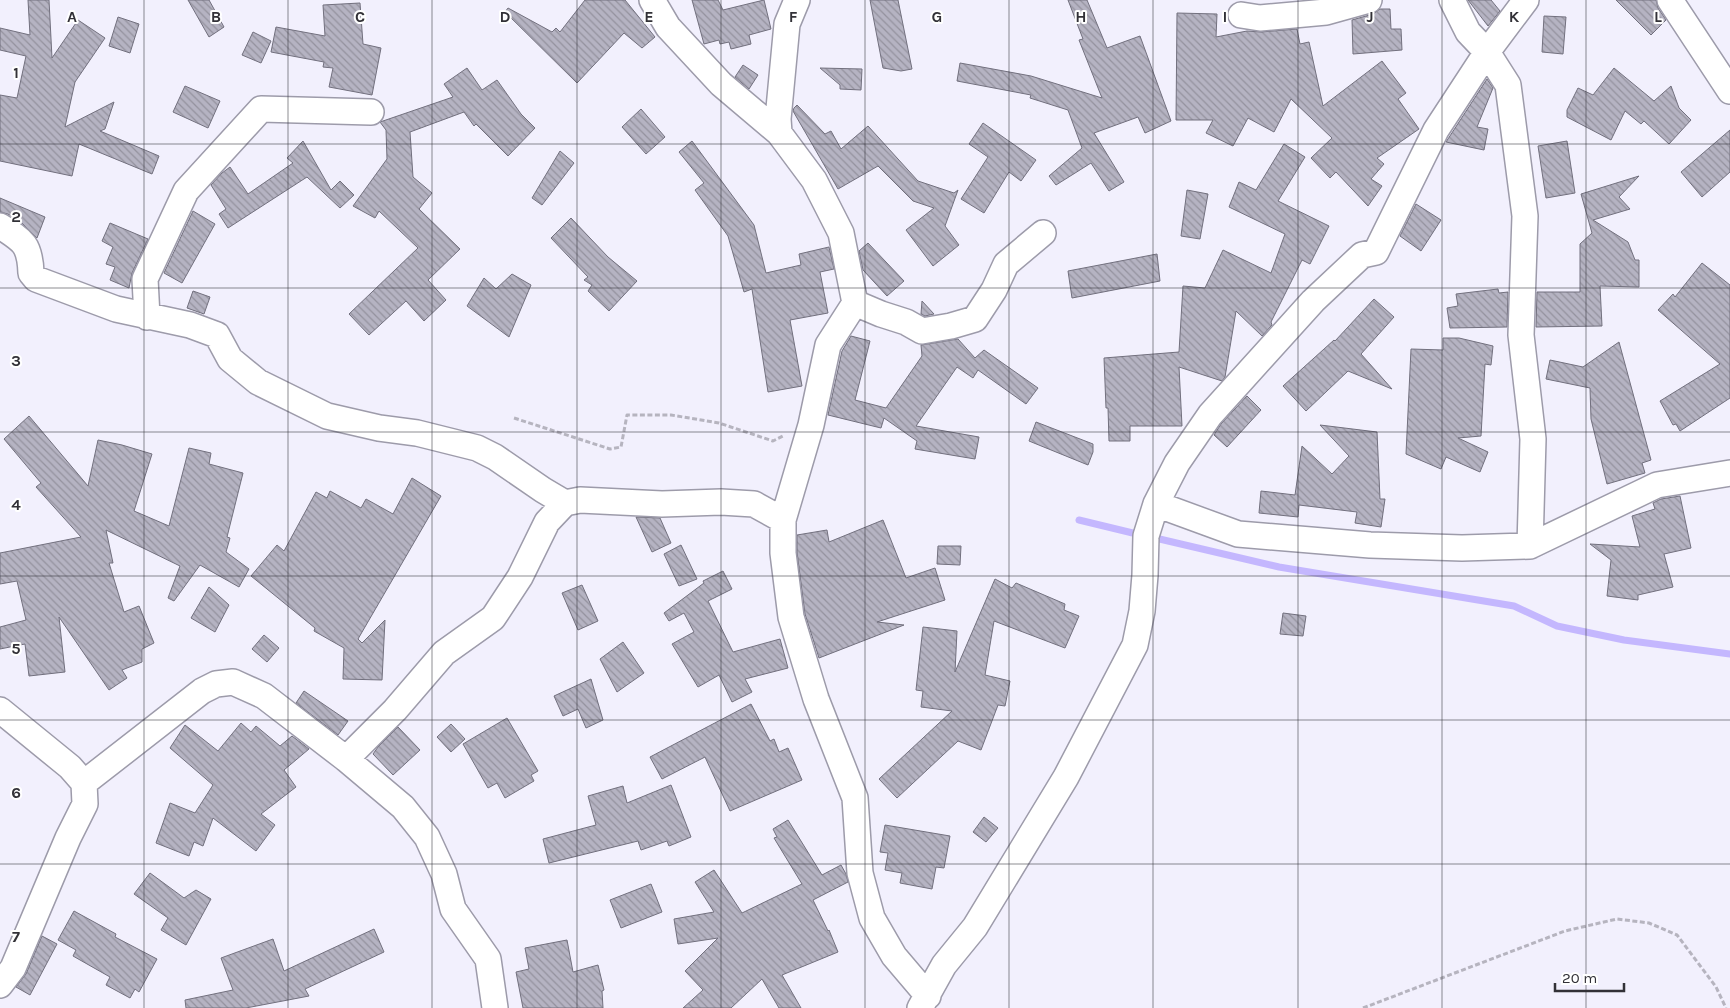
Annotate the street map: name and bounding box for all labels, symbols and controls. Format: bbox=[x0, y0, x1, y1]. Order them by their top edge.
text: A bbox=[67, 7, 77, 26]
text: B bbox=[211, 7, 221, 26]
text: C bbox=[355, 7, 365, 26]
text: D bbox=[500, 7, 511, 26]
text: E bbox=[644, 7, 654, 26]
text: F bbox=[789, 7, 798, 26]
text: G bbox=[932, 7, 942, 26]
text: H bbox=[1075, 7, 1087, 26]
text: I bbox=[1223, 7, 1227, 26]
text: J bbox=[1366, 7, 1374, 26]
text: K bbox=[1509, 7, 1520, 26]
text: L bbox=[1654, 7, 1662, 26]
text: 1 bbox=[13, 63, 19, 82]
text: 2 bbox=[11, 207, 21, 226]
text: 3 bbox=[11, 351, 21, 370]
text: 4 bbox=[11, 495, 21, 514]
text: 5 bbox=[11, 639, 21, 658]
text: 6 bbox=[11, 783, 21, 802]
text: 7 bbox=[12, 927, 20, 946]
scale bar bbox=[1555, 960, 1624, 992]
text: 20 m bbox=[1562, 969, 1597, 987]

